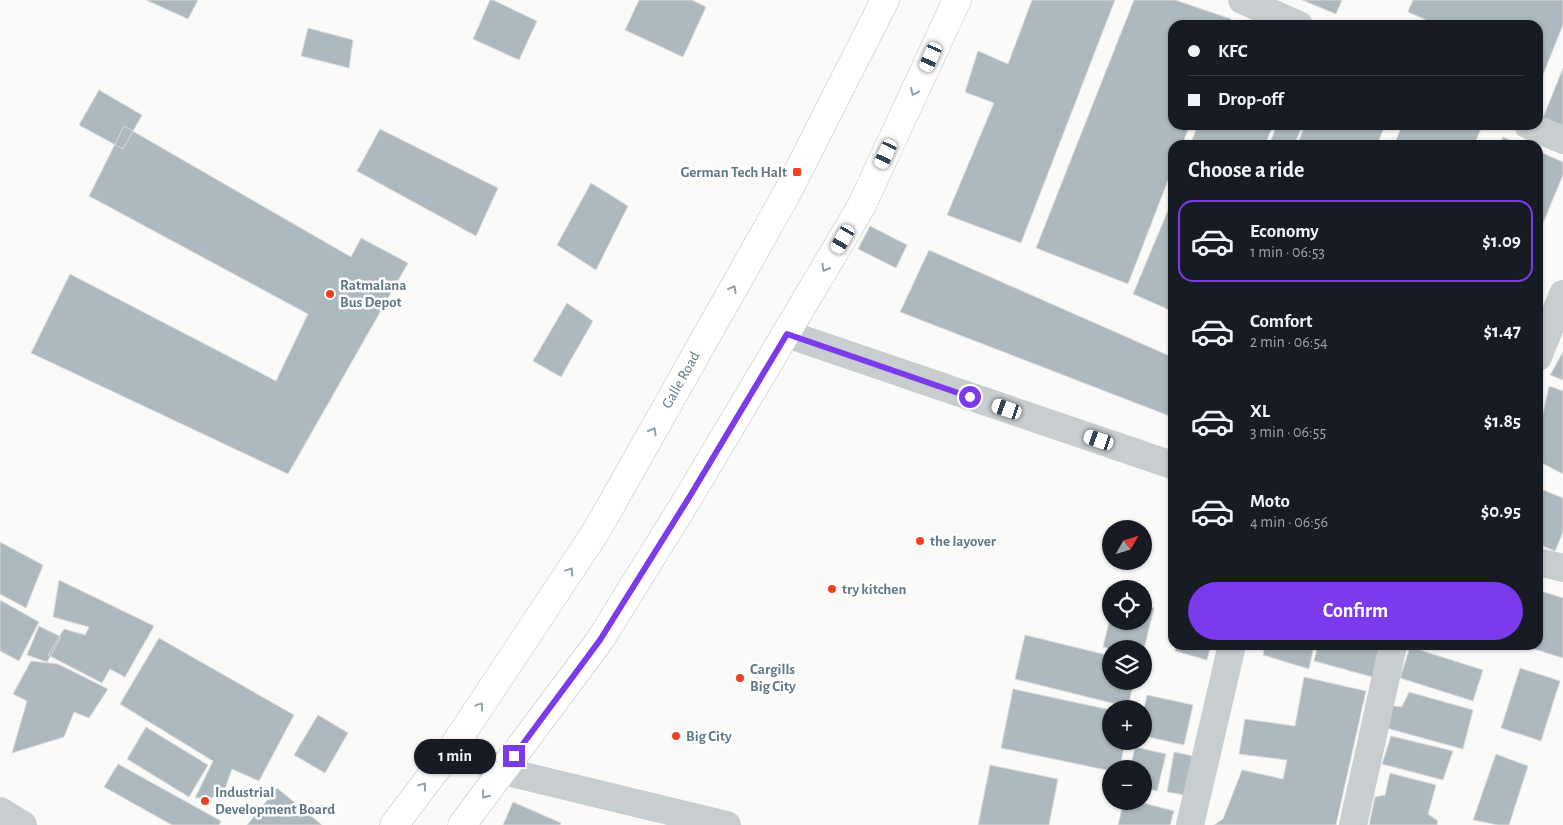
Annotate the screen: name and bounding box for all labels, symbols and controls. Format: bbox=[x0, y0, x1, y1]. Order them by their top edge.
car bbox=[918, 40, 943, 74]
text: KFC bbox=[1218, 42, 1248, 61]
one-way arrow bbox=[910, 87, 921, 96]
text: Drop-off bbox=[1218, 90, 1283, 109]
car bbox=[872, 137, 899, 171]
text: Choose a ride bbox=[1188, 159, 1304, 181]
place label: German Tech Halt bbox=[680, 165, 787, 180]
marker: German Tech Halt bbox=[791, 166, 803, 178]
icon: car bbox=[1190, 219, 1235, 264]
car bbox=[829, 222, 856, 256]
text: Economy bbox=[1250, 222, 1319, 241]
text: $1.09 bbox=[1482, 232, 1521, 251]
text: 1 min · 06:53 bbox=[1250, 244, 1325, 260]
one-way arrow bbox=[822, 263, 832, 272]
place label: Ratmalana Bus Depot bbox=[340, 278, 407, 310]
one-way arrow bbox=[726, 286, 736, 295]
marker: Ratmalana Bus Depot bbox=[324, 288, 336, 300]
icon: car bbox=[1190, 309, 1235, 354]
text: Comfort bbox=[1250, 312, 1312, 331]
text: $1.47 bbox=[1483, 322, 1521, 341]
text: 2 min · 06:54 bbox=[1250, 334, 1328, 350]
street label: Galle Road bbox=[659, 349, 703, 411]
route start bbox=[959, 386, 981, 408]
car bbox=[990, 397, 1023, 421]
icon: car bbox=[1190, 399, 1235, 444]
text: XL bbox=[1250, 402, 1270, 421]
text: $1.85 bbox=[1484, 412, 1521, 431]
text: 3 min · 06:55 bbox=[1250, 424, 1326, 440]
one-way arrow bbox=[647, 427, 657, 436]
car bbox=[1082, 428, 1115, 452]
icon: car bbox=[1190, 489, 1235, 534]
text: Moto bbox=[1250, 492, 1290, 511]
text: $0.95 bbox=[1481, 502, 1521, 521]
text: 4 min · 06:56 bbox=[1250, 514, 1328, 530]
north arrow bbox=[1102, 520, 1152, 570]
map controls bbox=[1102, 520, 1152, 810]
place label: the layover bbox=[930, 534, 997, 549]
marker: the layover bbox=[914, 535, 926, 547]
one-way arrow bbox=[564, 567, 573, 576]
button: locate bbox=[1102, 580, 1152, 630]
place label: try kitchen bbox=[842, 582, 906, 597]
button: Confirm bbox=[1188, 582, 1523, 640]
marker: try kitchen bbox=[826, 583, 838, 595]
button: layers bbox=[1102, 640, 1152, 690]
place label: Cargills Big City bbox=[750, 662, 796, 694]
marker: Cargills Big City bbox=[734, 672, 746, 684]
button: + bbox=[1102, 700, 1152, 750]
one-way arrow bbox=[474, 702, 483, 712]
place label: Big City bbox=[686, 729, 732, 744]
marker: Big City bbox=[670, 730, 682, 742]
callout: 1 min bbox=[414, 738, 496, 774]
route end bbox=[503, 745, 525, 767]
text: 1 min bbox=[438, 748, 472, 764]
button: − bbox=[1102, 760, 1152, 810]
one-way arrow bbox=[418, 783, 426, 792]
place label: Industrial Development Board bbox=[215, 785, 335, 817]
one-way arrow bbox=[482, 789, 490, 798]
marker: Industrial Development Board bbox=[199, 795, 211, 807]

